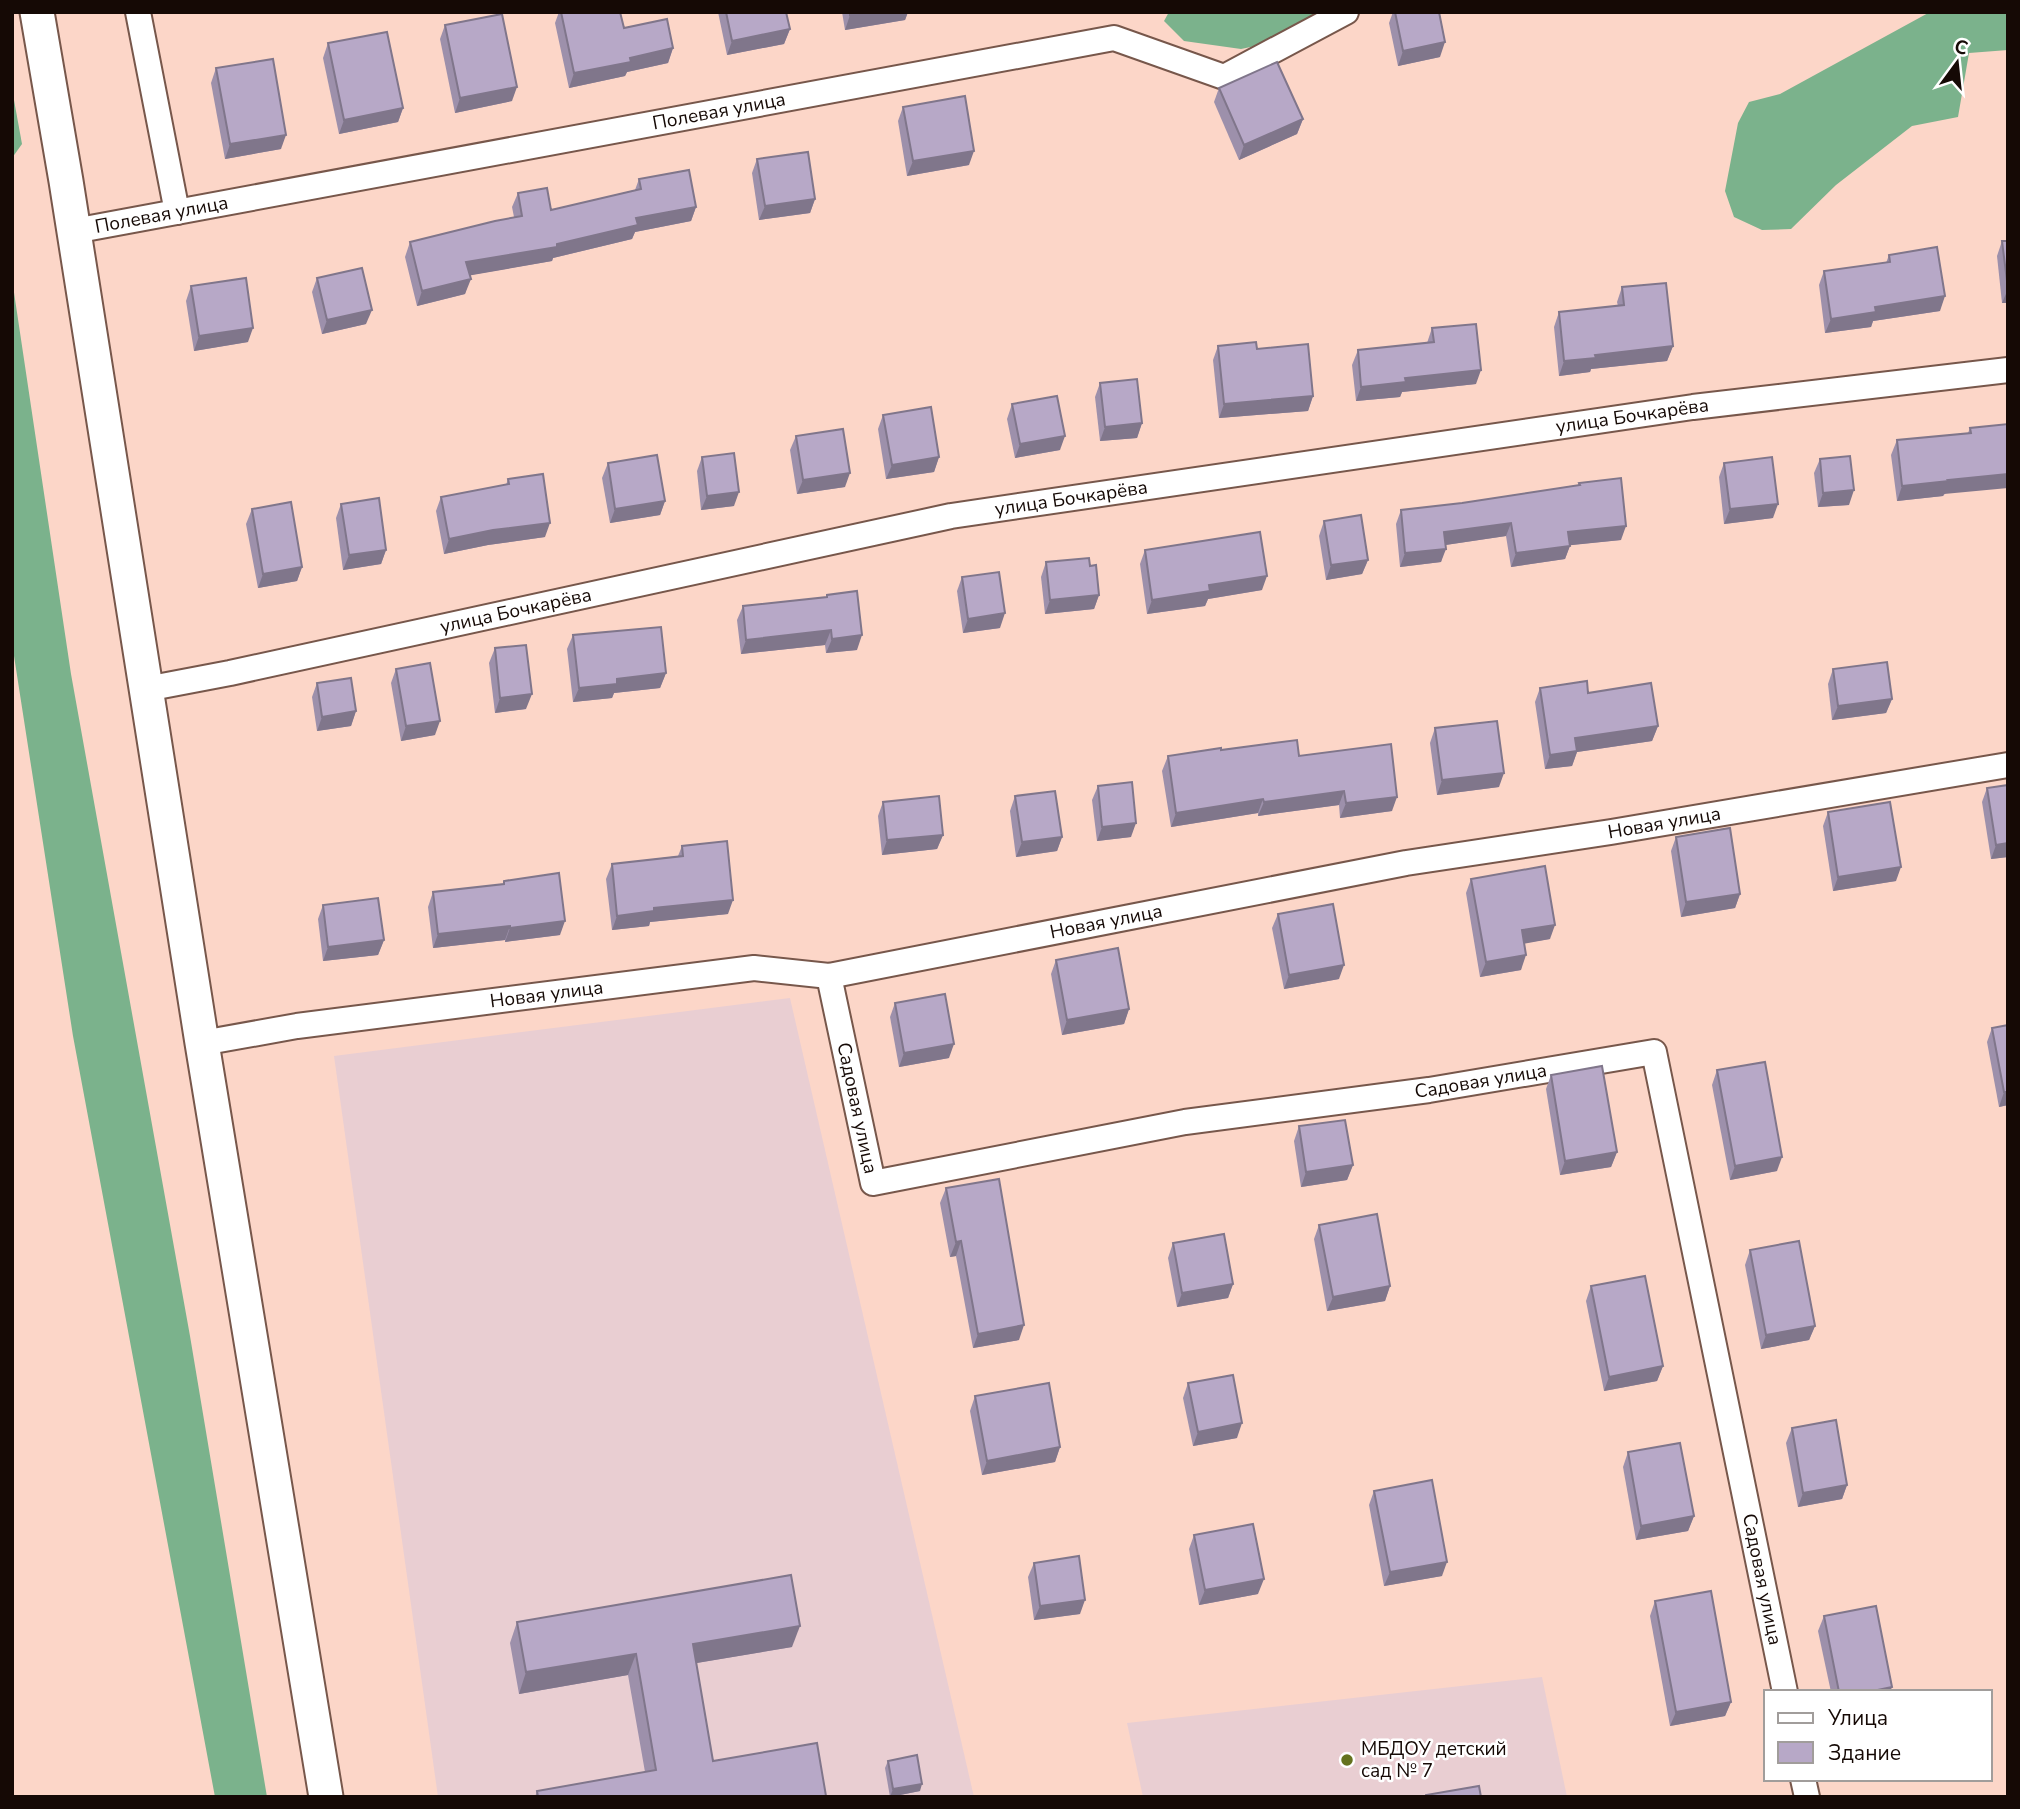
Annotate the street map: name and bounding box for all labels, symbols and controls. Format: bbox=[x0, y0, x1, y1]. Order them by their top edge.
north arrow bbox=[1922, 28, 1992, 98]
text: С bbox=[1952, 33, 1971, 62]
street label: Полевая улица bbox=[650, 86, 788, 136]
street label: Полевая улица bbox=[93, 190, 230, 240]
street label: улица Бочкарёва bbox=[1554, 392, 1710, 440]
street label: улица Бочкарёва bbox=[993, 474, 1149, 522]
street label: улица Бочкарёва bbox=[438, 582, 594, 640]
street label: Новая улица bbox=[1606, 801, 1723, 845]
street label: Новая улица bbox=[1048, 898, 1165, 945]
street label: Новая улица bbox=[488, 974, 605, 1014]
street label: Садовая улица bbox=[830, 1040, 884, 1176]
street label: Садовая улица bbox=[1413, 1057, 1549, 1105]
street label: Садовая улица bbox=[1736, 1511, 1788, 1647]
legend bbox=[1764, 1690, 1992, 1781]
text: Улица bbox=[1827, 1704, 1888, 1732]
place label: МБДОУ детский сад № 7 bbox=[1361, 1736, 1507, 1784]
text: Здание bbox=[1828, 1739, 1901, 1767]
marker: МБДОУ детский сад № 7 bbox=[1339, 1752, 1355, 1768]

